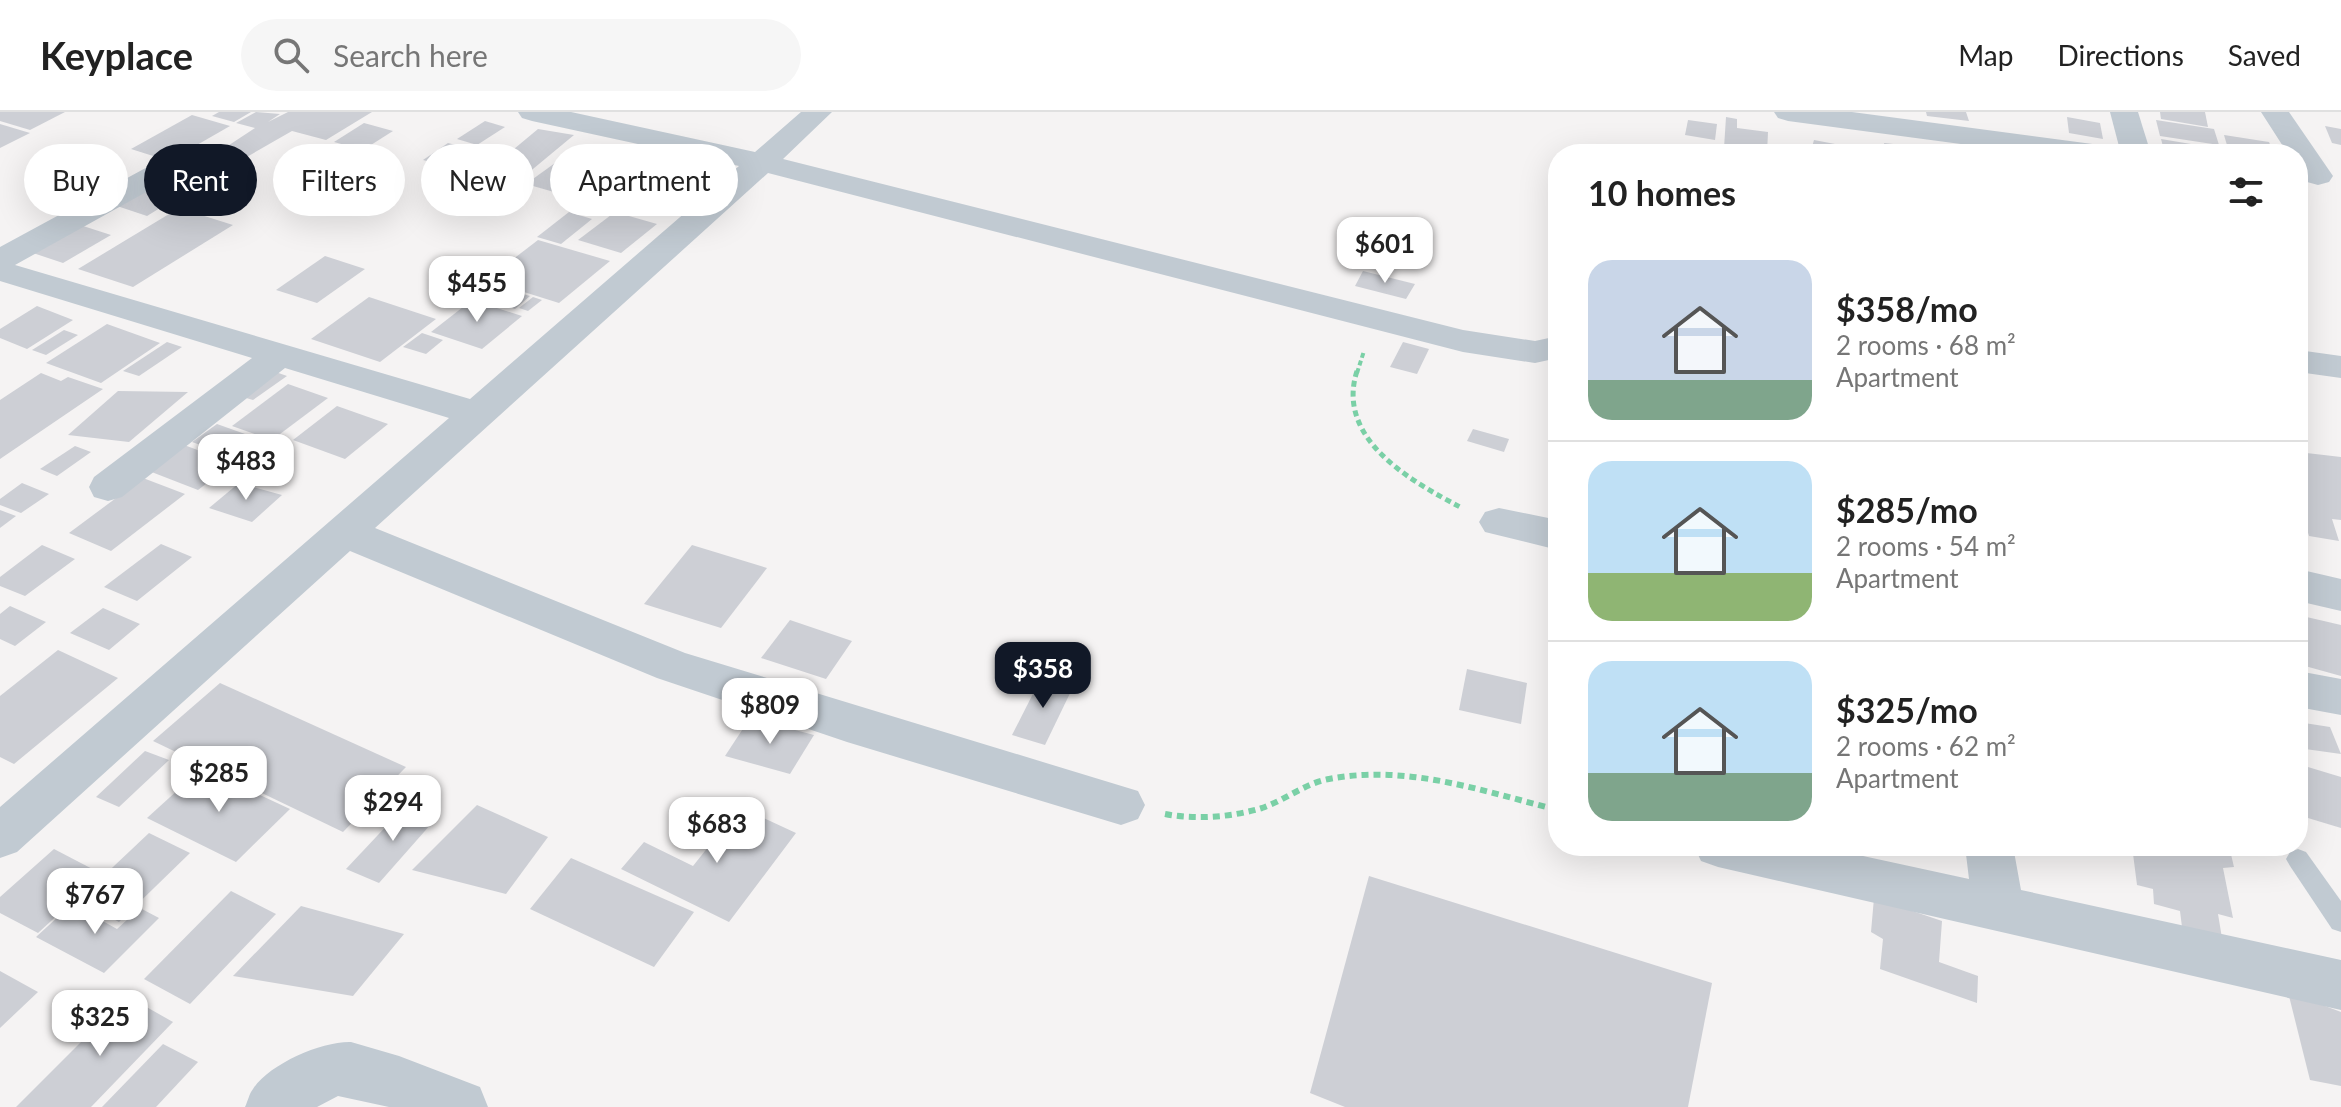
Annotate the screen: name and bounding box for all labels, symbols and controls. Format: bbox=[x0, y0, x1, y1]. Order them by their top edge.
search box bbox=[241, 19, 801, 91]
text: Keyplace bbox=[40, 32, 193, 78]
icon: search bbox=[269, 33, 313, 77]
text: Search here bbox=[333, 37, 488, 73]
text: Map bbox=[1958, 38, 2013, 72]
text: Directions bbox=[2057, 38, 2184, 72]
text: Saved bbox=[2228, 38, 2301, 72]
chip: Buy bbox=[24, 144, 128, 216]
chip: Rent bbox=[144, 144, 257, 216]
chip: Filters bbox=[273, 144, 405, 216]
chip: New bbox=[421, 144, 534, 216]
chip: Apartment bbox=[550, 144, 738, 216]
icon: filters bbox=[2224, 170, 2268, 214]
text: 10 homes bbox=[1588, 172, 1736, 213]
pin: $601 bbox=[1338, 217, 1432, 285]
text: $601 bbox=[1355, 227, 1415, 259]
pin: $455 bbox=[430, 256, 524, 324]
text: $455 bbox=[447, 266, 507, 298]
text: $358/mo bbox=[1836, 288, 1978, 329]
icon: home bbox=[1652, 292, 1748, 388]
text: 2 rooms · 68 m² bbox=[1836, 329, 2016, 361]
text: Apartment bbox=[1836, 361, 1959, 393]
pin: $483 bbox=[199, 434, 293, 502]
text: $483 bbox=[216, 444, 276, 476]
text: $285/mo bbox=[1836, 489, 1978, 530]
icon: home bbox=[1652, 493, 1748, 589]
text: 2 rooms · 54 m² bbox=[1836, 530, 2016, 562]
text: Apartment bbox=[1836, 562, 1959, 594]
pin: $358 bbox=[996, 642, 1090, 710]
text: $358 bbox=[1013, 652, 1073, 684]
pin: $809 bbox=[723, 678, 817, 746]
text: $809 bbox=[740, 688, 800, 720]
text: $325/mo bbox=[1836, 689, 1978, 730]
icon: home bbox=[1652, 693, 1748, 789]
text: 2 rooms · 62 m² bbox=[1836, 730, 2016, 762]
pin: $285 bbox=[172, 746, 266, 814]
text: $285 bbox=[189, 756, 249, 788]
text: Apartment bbox=[1836, 762, 1959, 794]
pin: $294 bbox=[346, 775, 440, 843]
text: $294 bbox=[363, 785, 423, 817]
pin: $683 bbox=[670, 797, 764, 865]
text: $683 bbox=[687, 807, 747, 839]
pin: $767 bbox=[48, 868, 142, 936]
text: $767 bbox=[65, 878, 125, 910]
pin: $325 bbox=[53, 990, 147, 1058]
text: $325 bbox=[70, 1000, 130, 1032]

